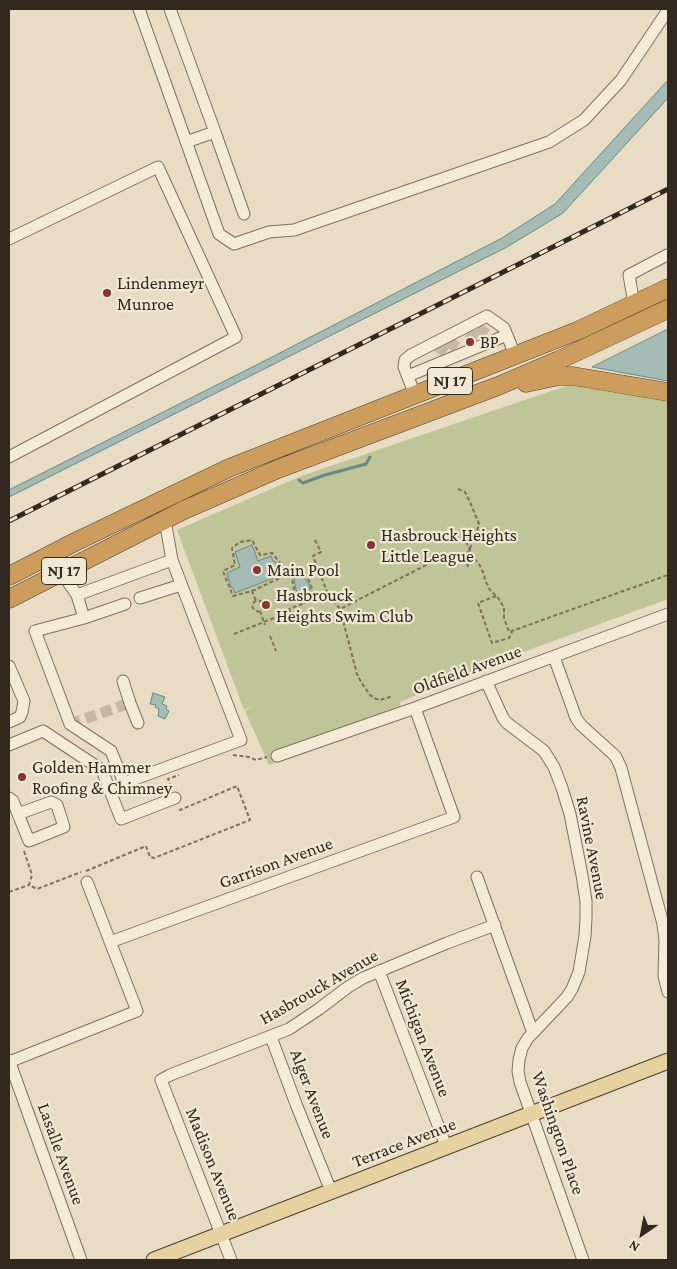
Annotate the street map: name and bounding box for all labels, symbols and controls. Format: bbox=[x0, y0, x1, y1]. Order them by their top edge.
place label: Lindenmeyr Munroe bbox=[117, 272, 204, 314]
marker: Lindenmeyr Munroe bbox=[101, 287, 113, 299]
place label: BP bbox=[480, 331, 499, 353]
marker: BP bbox=[464, 336, 476, 348]
road number: NJ 17 bbox=[428, 368, 472, 394]
place label: Hasbrouck Heights Little League bbox=[381, 524, 517, 566]
marker: Hasbrouck Heights Little League bbox=[365, 539, 377, 551]
road number: NJ 17 bbox=[42, 558, 86, 584]
place label: Main Pool bbox=[267, 559, 339, 581]
marker: Main Pool bbox=[251, 564, 263, 576]
place label: Hasbrouck Heights Swim Club bbox=[276, 584, 413, 626]
marker: Hasbrouck Heights Swim Club bbox=[260, 599, 272, 611]
street label: Oldfield Avenue bbox=[410, 640, 524, 700]
place label: Golden Hammer Roofing & Chimney bbox=[32, 756, 172, 799]
marker: Golden Hammer Roofing & Chimney bbox=[16, 771, 28, 783]
street label: Ravine Avenue bbox=[571, 794, 613, 902]
street label: Garrison Avenue bbox=[216, 832, 336, 894]
street label: Hasbrouck Avenue bbox=[256, 944, 382, 1030]
street label: Michigan Avenue bbox=[391, 976, 455, 1100]
street label: Alger Avenue bbox=[285, 1046, 339, 1142]
street label: Washington Place bbox=[527, 1068, 589, 1198]
street label: Lasalle Avenue bbox=[33, 1100, 89, 1208]
street label: Madison Avenue bbox=[181, 1105, 245, 1223]
street label: Terrace Avenue bbox=[349, 1113, 459, 1173]
north arrow bbox=[617, 1209, 667, 1259]
text: N bbox=[625, 1237, 642, 1256]

